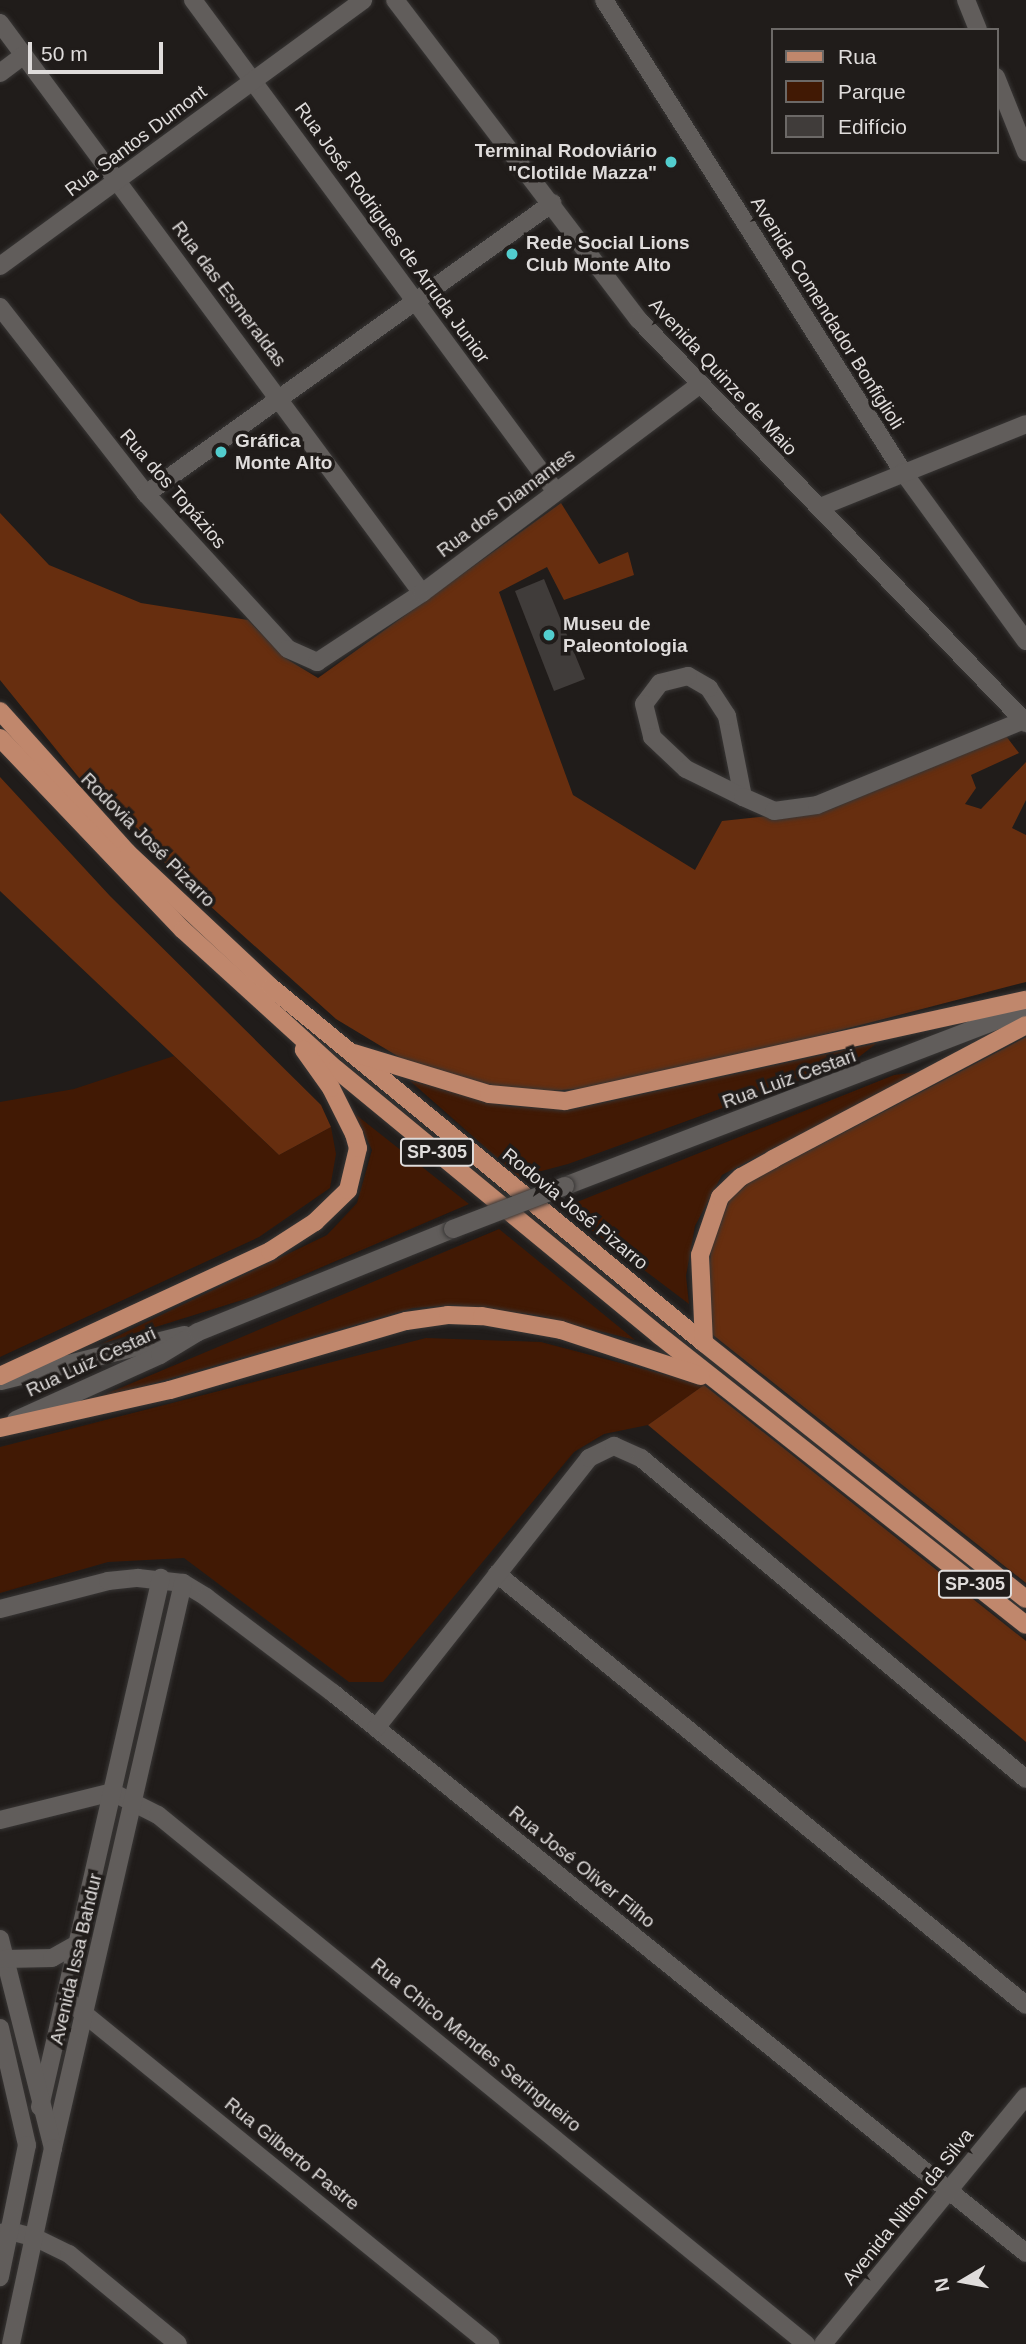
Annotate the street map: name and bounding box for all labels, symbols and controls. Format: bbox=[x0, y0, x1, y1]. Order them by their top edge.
scale bar bbox=[32, 28, 166, 72]
legend bbox=[771, 28, 998, 154]
text: 50 m bbox=[41, 42, 88, 65]
text: Rua bbox=[838, 45, 877, 68]
street label: Rua Santos Dumont bbox=[61, 80, 211, 202]
text: Parque bbox=[838, 80, 906, 103]
street label: Rua José Rodrigues de Arruda Junior bbox=[289, 98, 495, 368]
text: Edifício bbox=[838, 115, 907, 138]
place label: Terminal Rodoviário "Clotilde Mazza" bbox=[475, 140, 657, 184]
marker: Terminal Rodoviário "Clotilde Mazza" bbox=[663, 154, 679, 170]
street label: Avenida Comendador Bonfiglioli bbox=[746, 192, 908, 434]
street label: Rua das Esmeraldas bbox=[167, 217, 291, 371]
place label: Rede Social Lions Club Monte Alto bbox=[526, 232, 690, 276]
marker: Rede Social Lions Club Monte Alto bbox=[504, 246, 520, 262]
street label: Avenida Quinze de Maio bbox=[644, 294, 802, 460]
street label: Rua dos Topázios bbox=[115, 425, 231, 553]
place label: Gráfica Monte Alto bbox=[235, 430, 333, 474]
marker: Gráfica Monte Alto bbox=[213, 444, 229, 460]
street label: Rua dos Diamantes bbox=[433, 444, 579, 562]
place label: Museu de Paleontologia bbox=[563, 613, 688, 657]
marker: Museu de Paleontologia bbox=[541, 627, 557, 643]
street label: Rodovia José Pizarro bbox=[76, 768, 220, 912]
street label: Rua Luiz Cestari bbox=[719, 1044, 859, 1114]
road number: SP-305 bbox=[398, 1138, 476, 1167]
street label: Rodovia José Pizarro bbox=[498, 1143, 652, 1275]
street label: Rua Luiz Cestari bbox=[23, 1322, 159, 1402]
road number: SP-305 bbox=[936, 1569, 1014, 1598]
street label: Rua José Oliver Filho bbox=[504, 1801, 660, 1933]
street label: Avenida Issa Bahdur bbox=[45, 1871, 107, 2047]
street label: Rua Chico Mendes Seringueiro bbox=[366, 1953, 586, 2137]
street label: Rua Gilberto Pastre bbox=[220, 2093, 364, 2215]
street label: Avenida Nilton da Silva bbox=[838, 2124, 978, 2290]
north arrow bbox=[928, 2246, 998, 2316]

